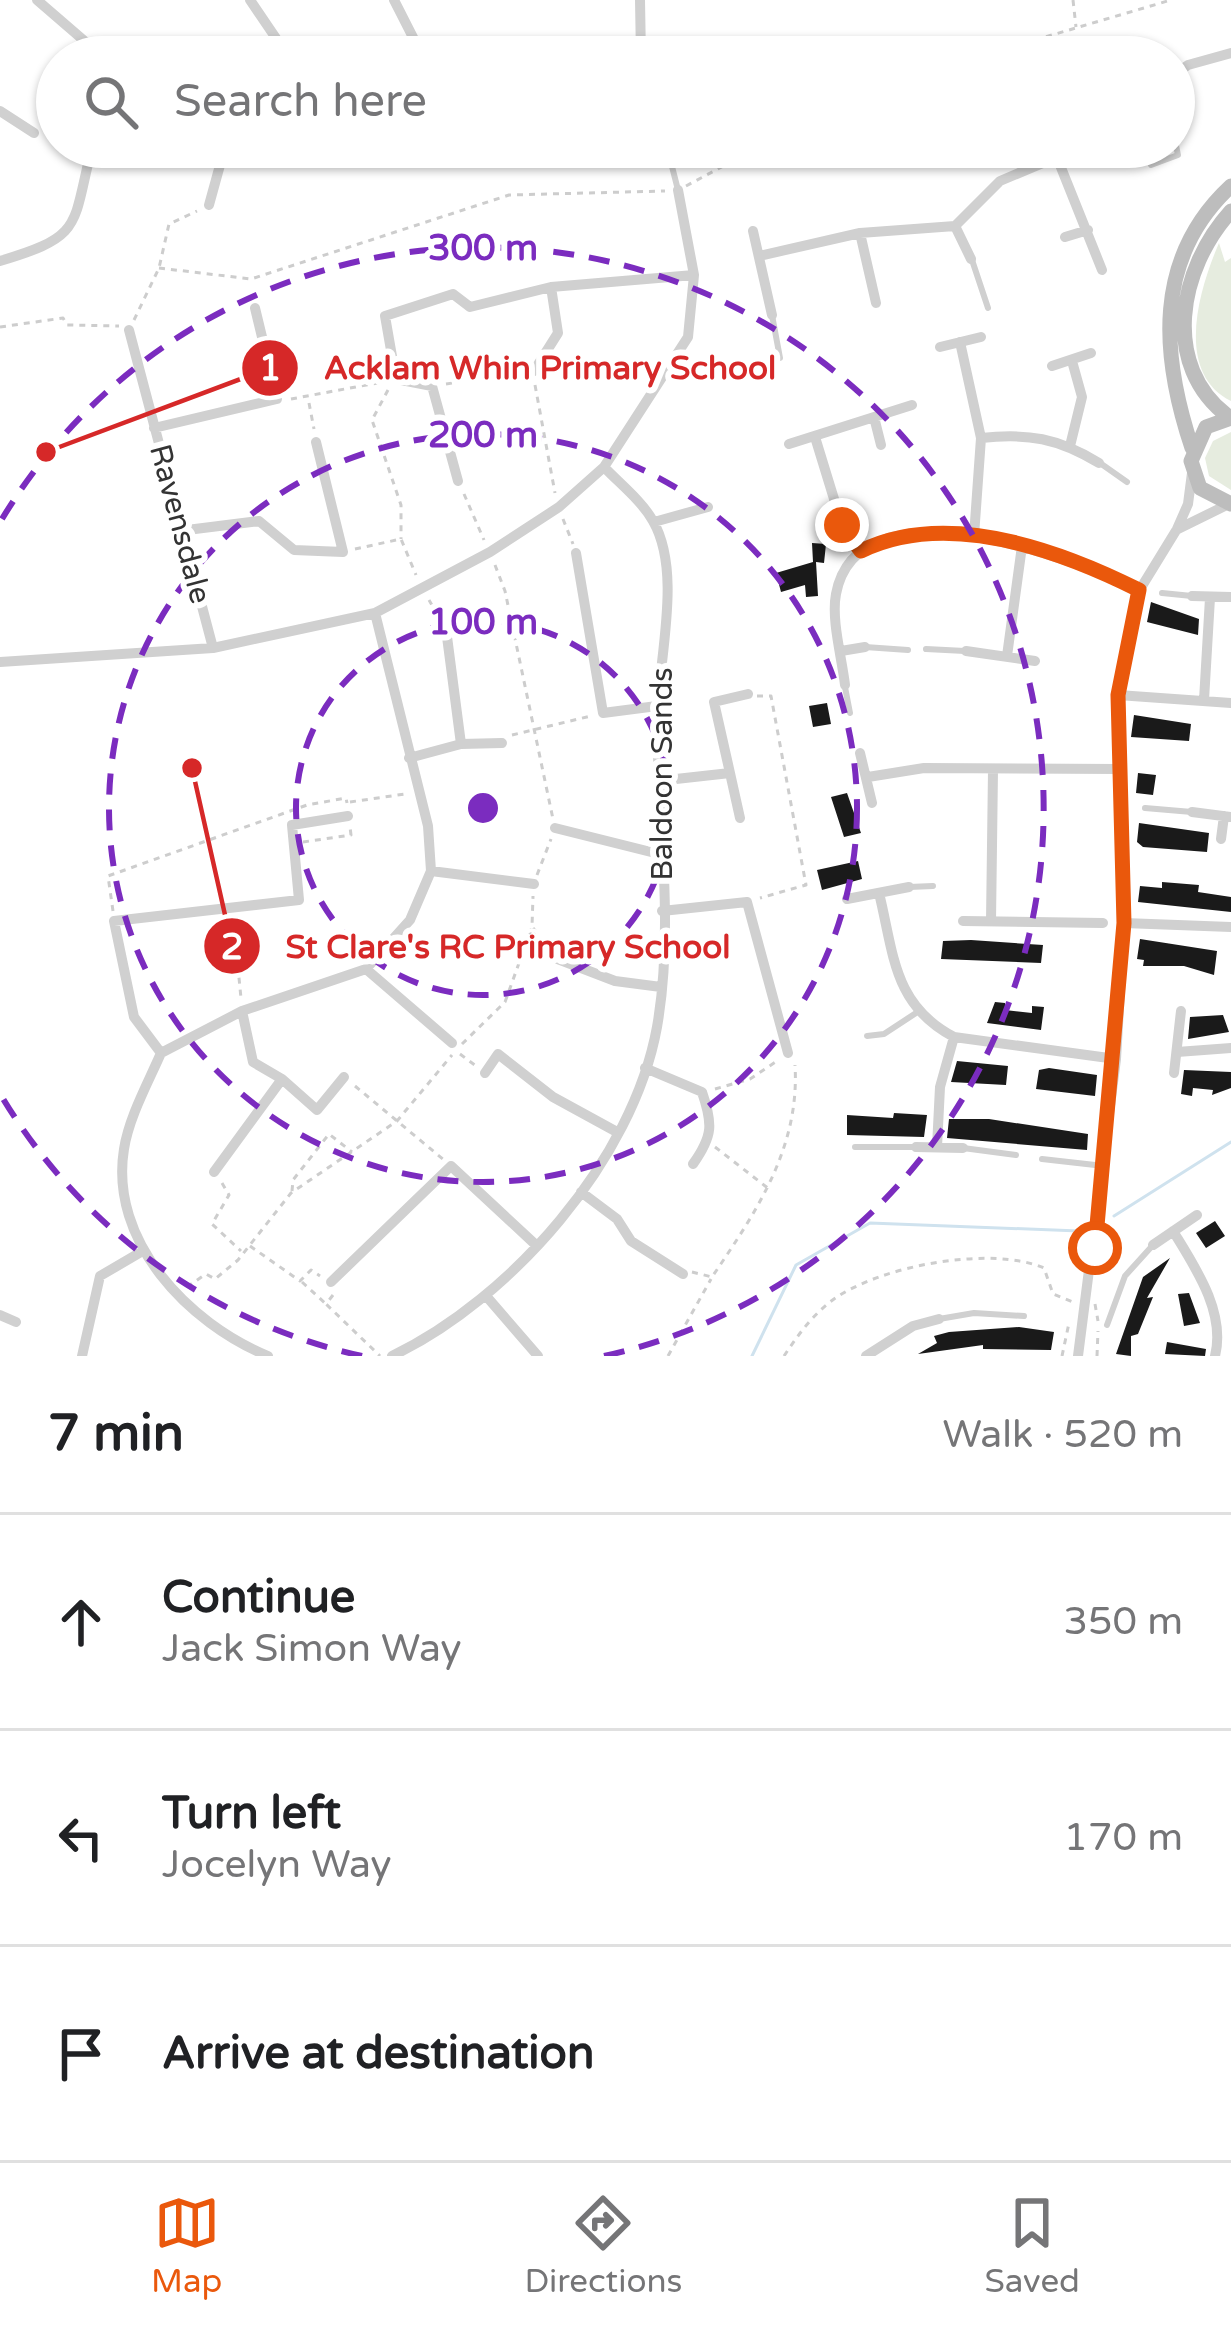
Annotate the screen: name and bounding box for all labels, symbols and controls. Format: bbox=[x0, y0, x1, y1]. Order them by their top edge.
search box bbox=[36, 36, 1195, 168]
icon: search bbox=[78, 69, 144, 135]
text: Search here bbox=[174, 75, 427, 129]
text: 300 m bbox=[428, 227, 538, 270]
callout: Acklam Whin Primary School bbox=[240, 333, 801, 402]
text: 1 bbox=[259, 347, 281, 390]
text: Acklam Whin Primary School bbox=[324, 349, 776, 388]
text: 200 m bbox=[428, 414, 538, 457]
street label: Ravensdale bbox=[141, 440, 219, 608]
route end bbox=[815, 498, 869, 552]
text: 100 m bbox=[428, 601, 538, 644]
street label: Baldoon Sands bbox=[644, 667, 681, 881]
centre of rings bbox=[462, 787, 504, 829]
callout: St Clare's RC Primary School bbox=[202, 912, 755, 981]
text: 2 bbox=[221, 926, 243, 969]
text: St Clare's RC Primary School bbox=[286, 928, 730, 967]
route start bbox=[1068, 1221, 1122, 1275]
text: 7 min bbox=[48, 1403, 184, 1465]
text: Walk · 520 m bbox=[942, 1411, 1183, 1458]
text: Continue bbox=[162, 1571, 355, 1625]
icon: ahead bbox=[48, 1589, 114, 1655]
text: 350 m bbox=[1064, 1598, 1183, 1645]
text: Jack Simon Way bbox=[162, 1625, 461, 1672]
text: Turn left bbox=[162, 1787, 341, 1841]
icon: left bbox=[48, 1805, 114, 1871]
text: 170 m bbox=[1064, 1814, 1183, 1861]
text: Jocelyn Way bbox=[162, 1841, 392, 1888]
icon: arrive bbox=[48, 2021, 114, 2087]
text: Arrive at destination bbox=[162, 2027, 594, 2081]
tab: Map bbox=[151, 2190, 222, 2301]
tab: Directions bbox=[524, 2190, 682, 2301]
tab: Saved bbox=[985, 2190, 1080, 2301]

